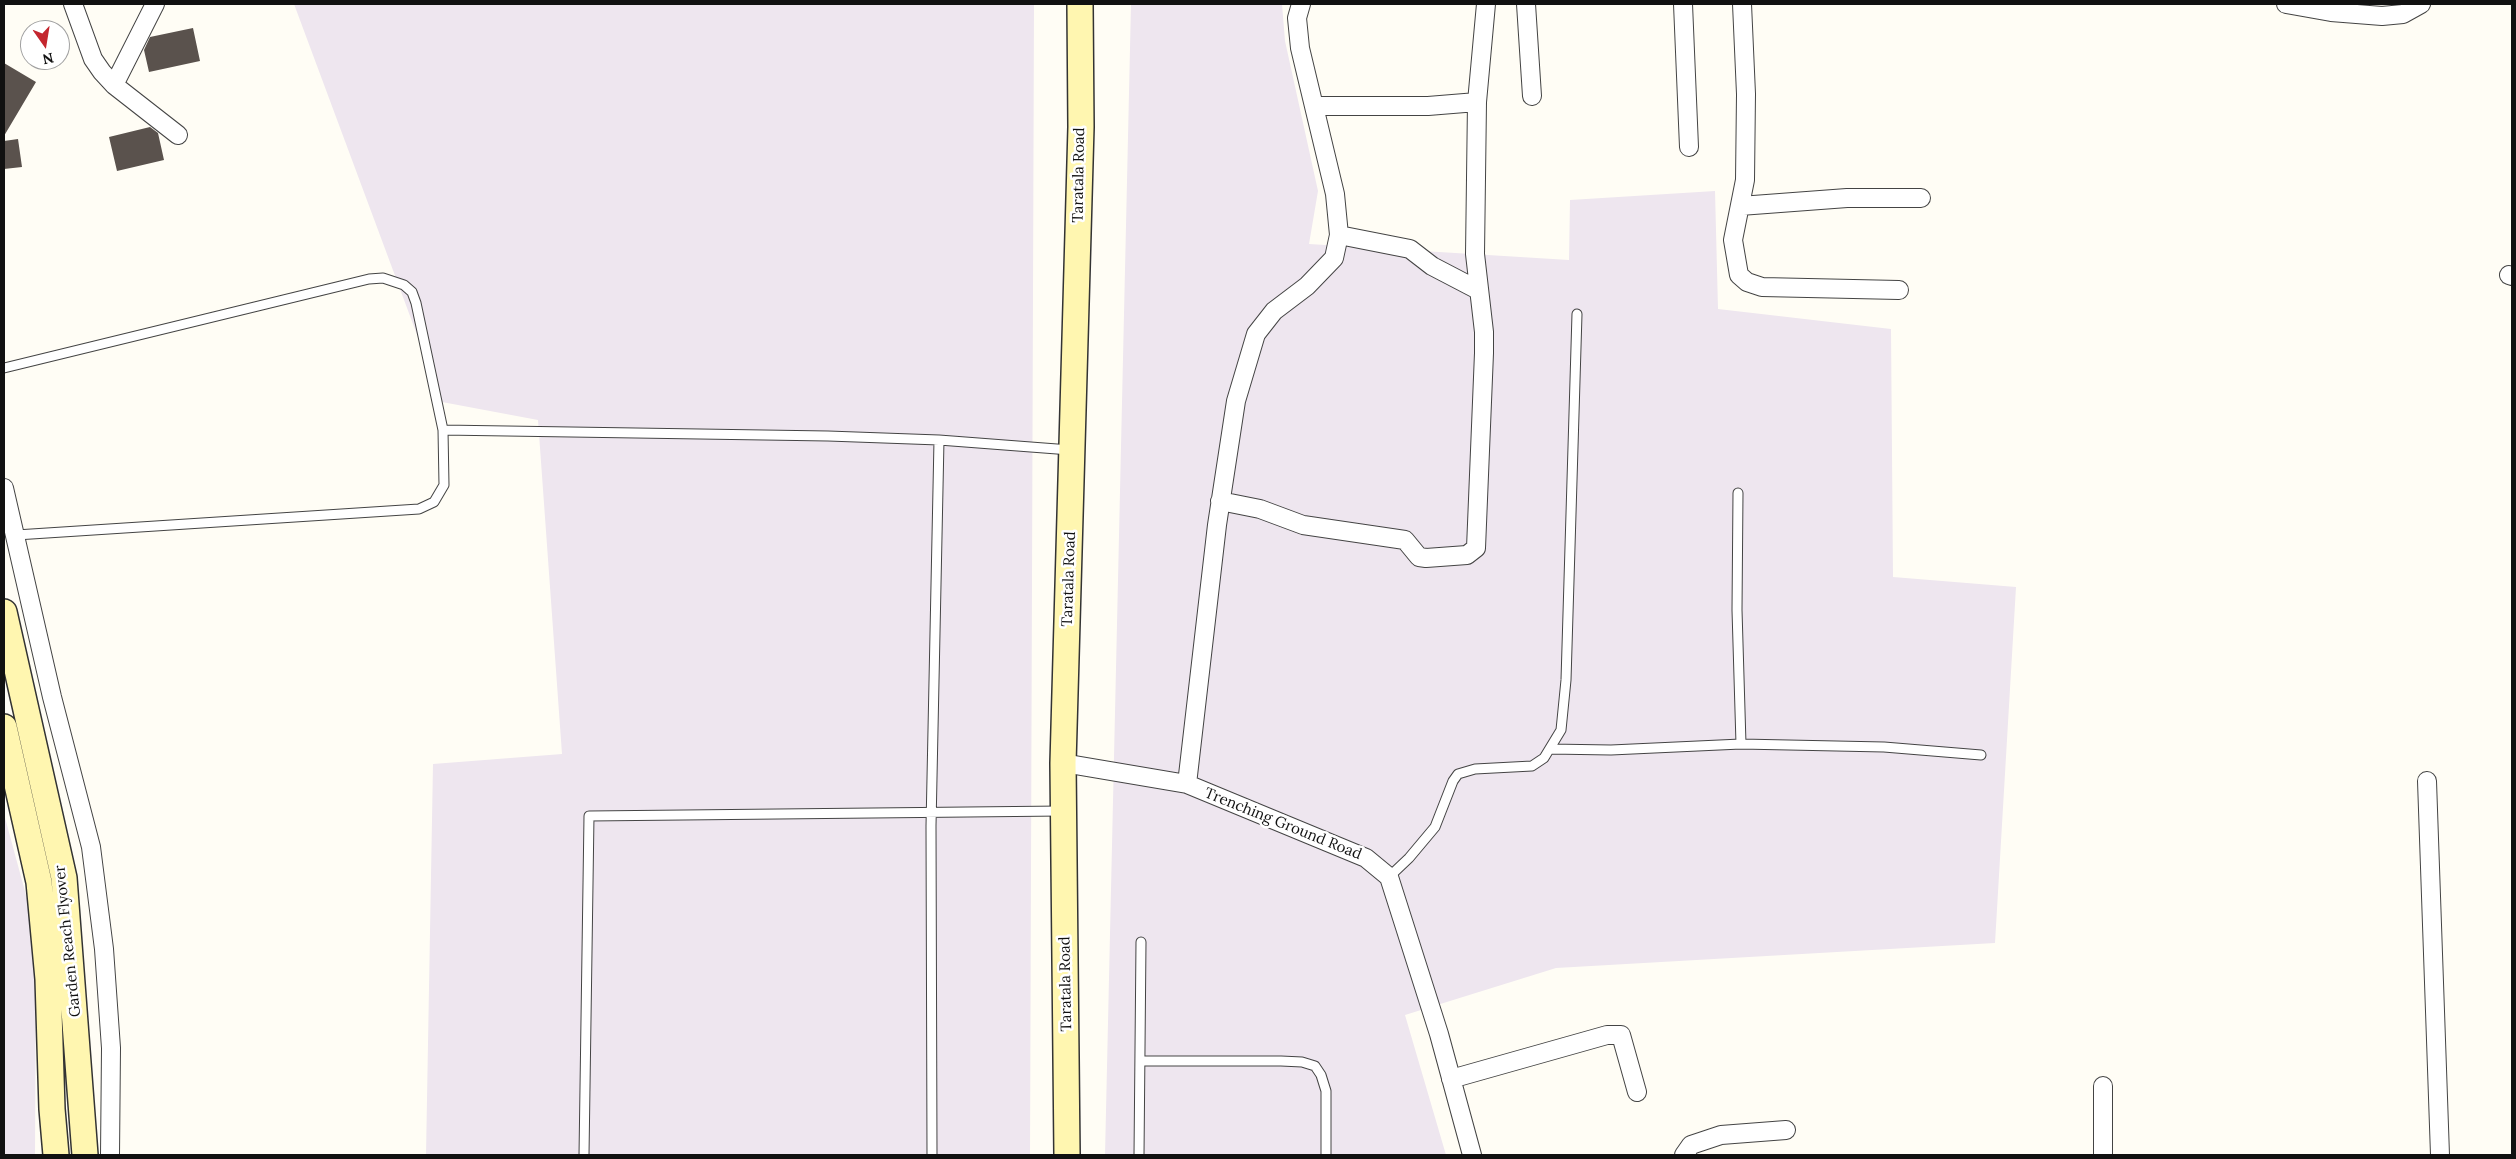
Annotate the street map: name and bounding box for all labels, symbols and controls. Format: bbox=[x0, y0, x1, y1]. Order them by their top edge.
north arrow bbox=[20, 20, 70, 70]
text: N bbox=[41, 49, 55, 69]
street label: Taratala Road bbox=[1069, 127, 1089, 223]
street label: Taratala Road bbox=[1058, 531, 1080, 627]
street label: Trenching Ground Road bbox=[1202, 784, 1364, 864]
street label: Garden Reach Flyover bbox=[51, 864, 85, 1018]
street label: Taratala Road bbox=[1056, 936, 1076, 1032]

